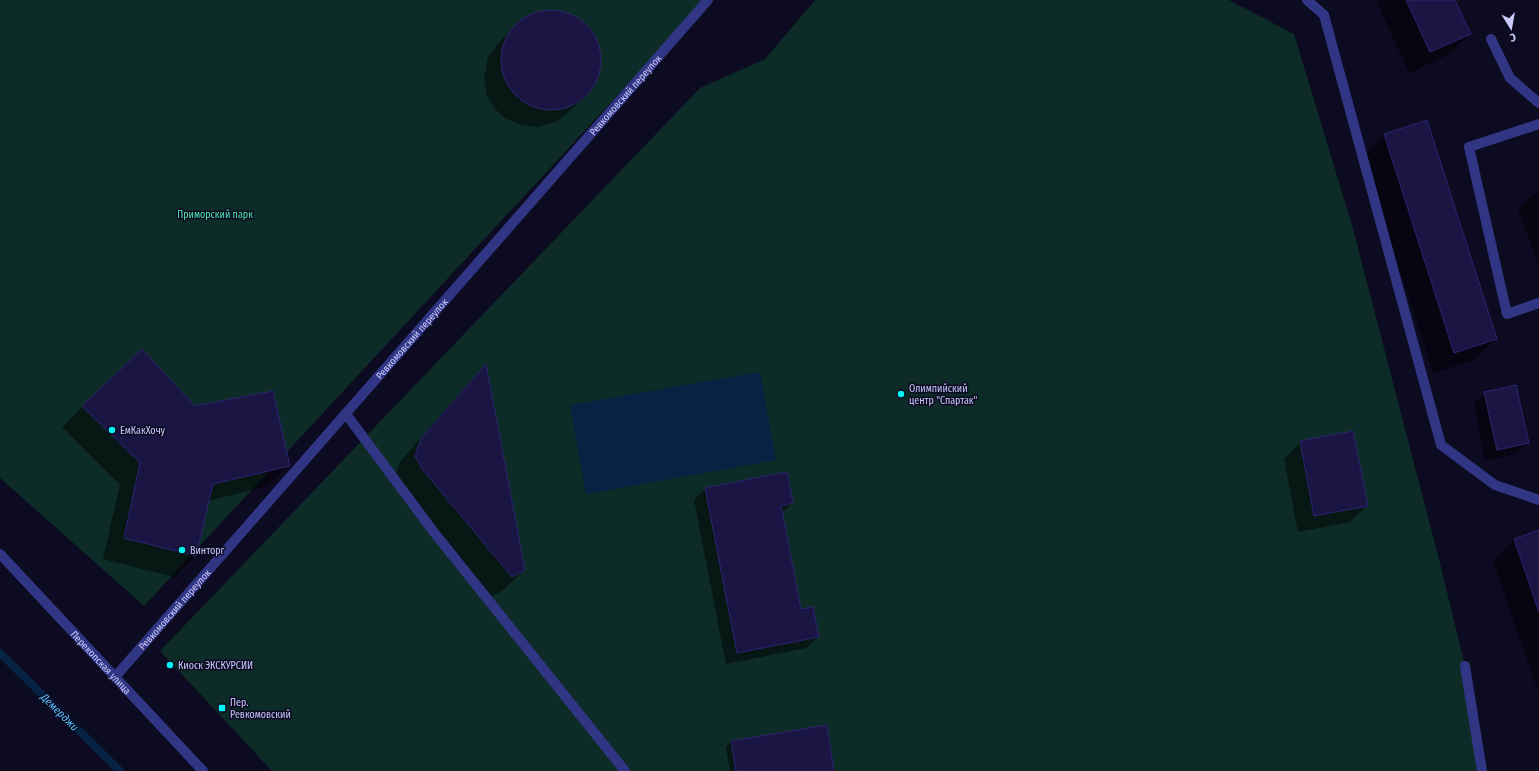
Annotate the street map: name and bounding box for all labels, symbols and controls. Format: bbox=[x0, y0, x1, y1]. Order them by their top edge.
north arrow bbox=[1491, 8, 1531, 48]
text: С bbox=[1509, 30, 1517, 44]
street label: Ревкомовский переулок bbox=[587, 52, 664, 138]
park label: Приморский парк bbox=[177, 209, 253, 221]
street label: Ревкомовский переулок bbox=[374, 296, 451, 382]
place label: Олимпийский центр "Спартак" bbox=[909, 383, 977, 407]
marker: Олимпийский центр "Спартак" bbox=[896, 389, 906, 399]
marker: ЕмКакХочу bbox=[107, 425, 117, 435]
place label: ЕмКакХочу bbox=[120, 425, 166, 437]
marker: Винторг bbox=[177, 545, 187, 555]
place label: Винторг bbox=[190, 545, 225, 557]
street label: Ревкомовский переулок bbox=[137, 567, 214, 653]
street label: Перекопская улица bbox=[68, 629, 133, 697]
marker: Киоск ЭКСКУРСИИ bbox=[165, 660, 175, 670]
place label: Киоск ЭКСКУРСИИ bbox=[178, 660, 253, 672]
water label: Демерджи bbox=[37, 690, 81, 734]
place label: Пер. Ревкомовский bbox=[230, 697, 291, 721]
marker: Пер. Ревкомовский bbox=[217, 703, 227, 713]

